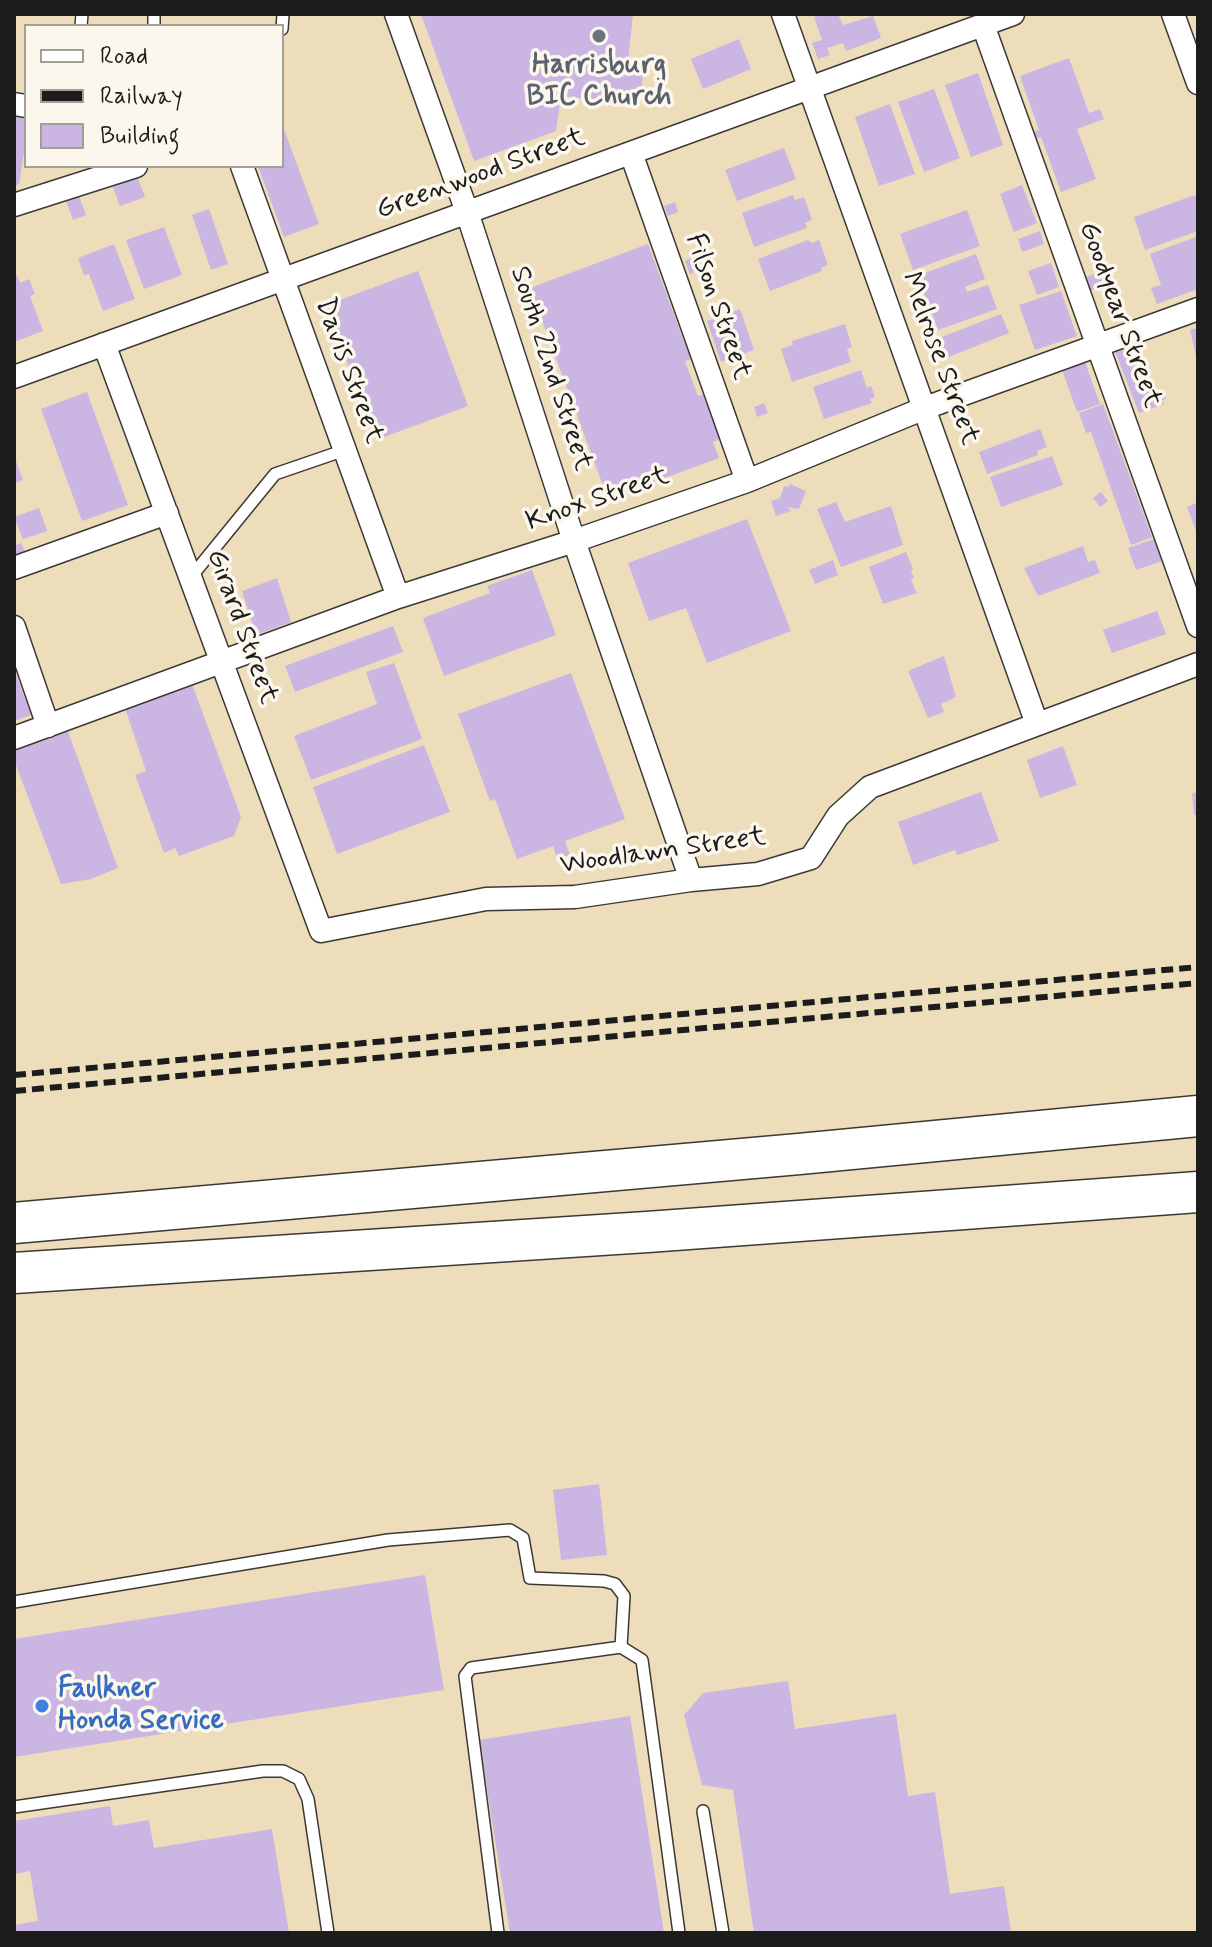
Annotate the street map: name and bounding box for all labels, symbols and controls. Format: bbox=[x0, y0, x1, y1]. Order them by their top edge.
legend bbox=[24, 24, 284, 168]
marker: Harrisburg BIC Church bbox=[590, 27, 608, 45]
text: Road bbox=[100, 41, 148, 72]
place label: Harrisburg BIC Church bbox=[527, 49, 671, 115]
text: Railway bbox=[100, 81, 183, 112]
text: Building bbox=[100, 121, 180, 152]
street label: Greenwood Street bbox=[372, 122, 590, 228]
street label: Goodyear Street bbox=[1070, 217, 1168, 413]
street label: Filson Street bbox=[676, 230, 758, 384]
street label: South 22nd Street bbox=[501, 263, 599, 475]
street label: Melrose Street bbox=[892, 268, 986, 450]
street label: Davis Street bbox=[306, 294, 390, 448]
street label: Knox Street bbox=[522, 460, 674, 540]
street label: Girard Street bbox=[197, 545, 285, 709]
street label: Woodlawn Street bbox=[558, 821, 768, 883]
place label: Faulkner Honda Service bbox=[58, 1673, 224, 1739]
marker: Faulkner Honda Service bbox=[33, 1697, 51, 1715]

